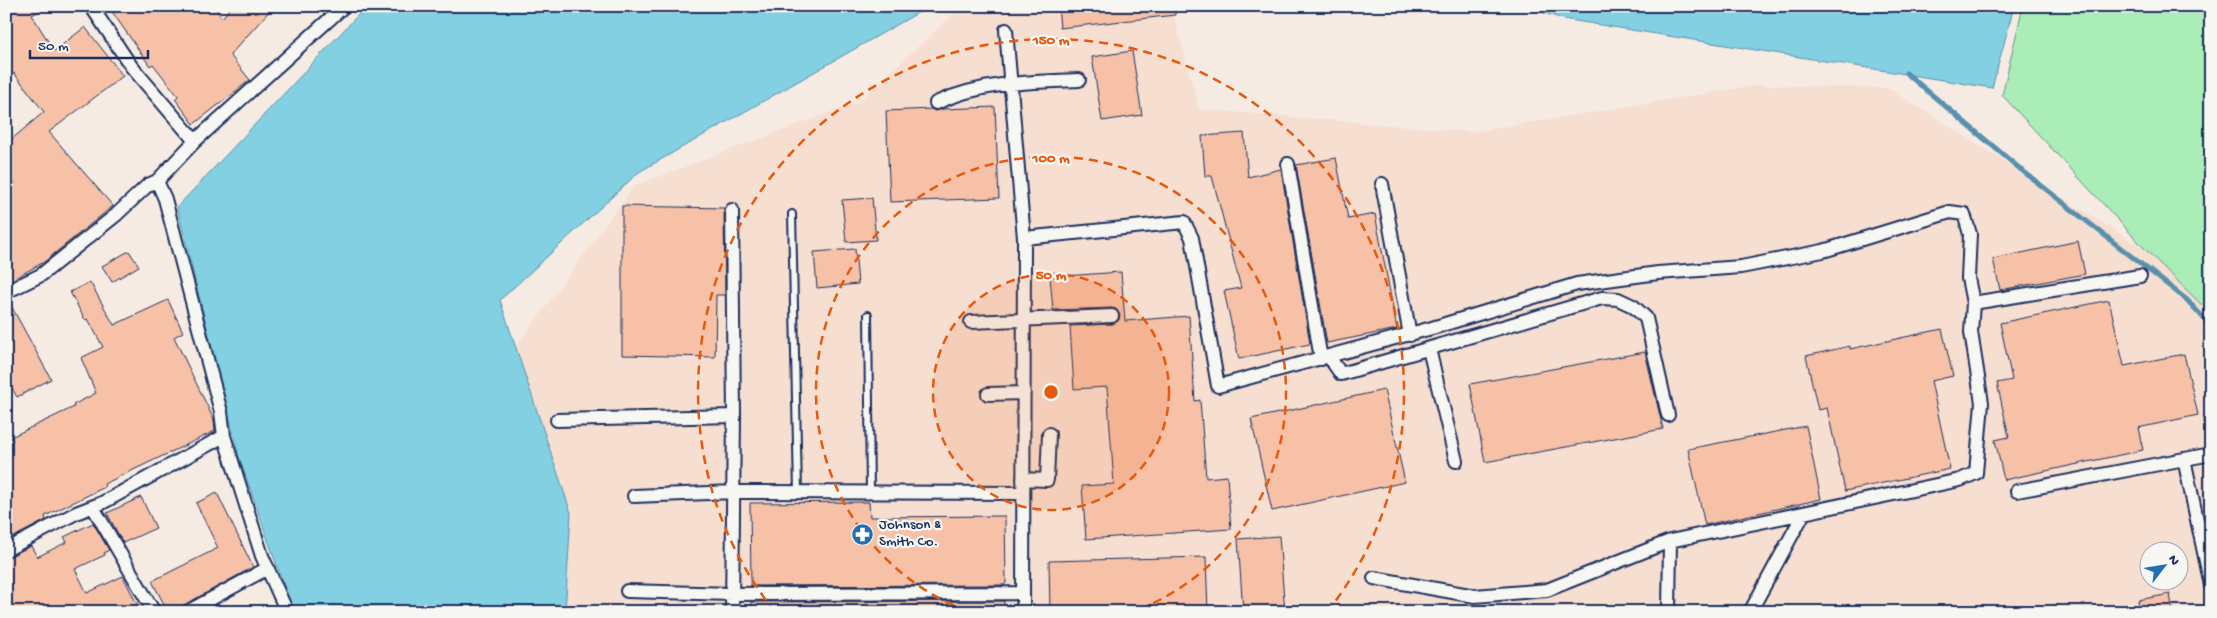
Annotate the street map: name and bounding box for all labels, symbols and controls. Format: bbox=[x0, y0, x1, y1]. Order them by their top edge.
scale bar bbox=[30, 28, 148, 60]
text: 150 m bbox=[1032, 32, 1070, 50]
text: 50 m bbox=[38, 38, 69, 56]
text: 100 m bbox=[1031, 150, 1070, 168]
text: 50 m bbox=[1036, 267, 1067, 285]
centre of rings bbox=[1042, 383, 1060, 401]
place label: Johnson & Smith Co. bbox=[879, 516, 941, 551]
pharmacy icon: Johnson & Smith Co. bbox=[851, 522, 875, 546]
north arrow bbox=[2140, 540, 2190, 590]
text: N bbox=[2163, 552, 2183, 569]

